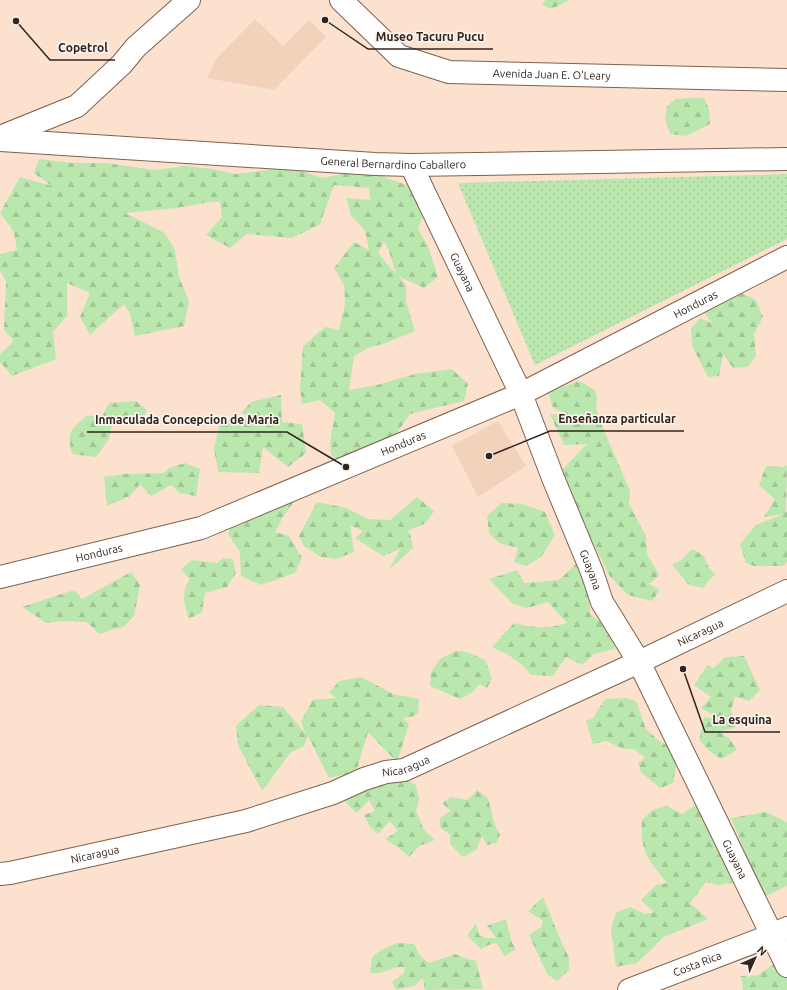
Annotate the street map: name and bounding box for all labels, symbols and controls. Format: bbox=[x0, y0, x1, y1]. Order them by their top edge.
callout: Museo Tacuru Pucu bbox=[368, 25, 493, 49]
text: Museo Tacuru Pucu bbox=[376, 30, 484, 43]
callout: Copetrol bbox=[50, 36, 115, 60]
text: Copetrol bbox=[58, 41, 108, 54]
street label: Avenida Juan E. O'Leary bbox=[493, 67, 612, 82]
street label: General Bernardino Caballero bbox=[320, 155, 466, 171]
street label: Guayana bbox=[448, 251, 477, 294]
street label: Honduras bbox=[671, 288, 720, 320]
callout: Enseñanza particular bbox=[550, 407, 684, 431]
callout: Inmaculada Concepcion de Maria bbox=[87, 408, 287, 432]
text: Enseñanza particular bbox=[558, 412, 676, 425]
text: Inmaculada Concepcion de Maria bbox=[95, 413, 279, 426]
street label: Honduras bbox=[379, 429, 428, 458]
street label: Honduras bbox=[74, 541, 124, 564]
street label: Guayana bbox=[577, 548, 603, 591]
street label: Nicaragua bbox=[675, 616, 725, 649]
callout: La esquina bbox=[705, 708, 780, 732]
text: La esquina bbox=[712, 713, 772, 726]
street label: Nicaragua bbox=[381, 753, 431, 778]
street label: Guayana bbox=[720, 838, 750, 881]
street label: Nicaragua bbox=[70, 843, 120, 865]
north arrow bbox=[735, 938, 775, 978]
text: N bbox=[755, 944, 769, 958]
street label: Costa Rica bbox=[671, 949, 723, 979]

